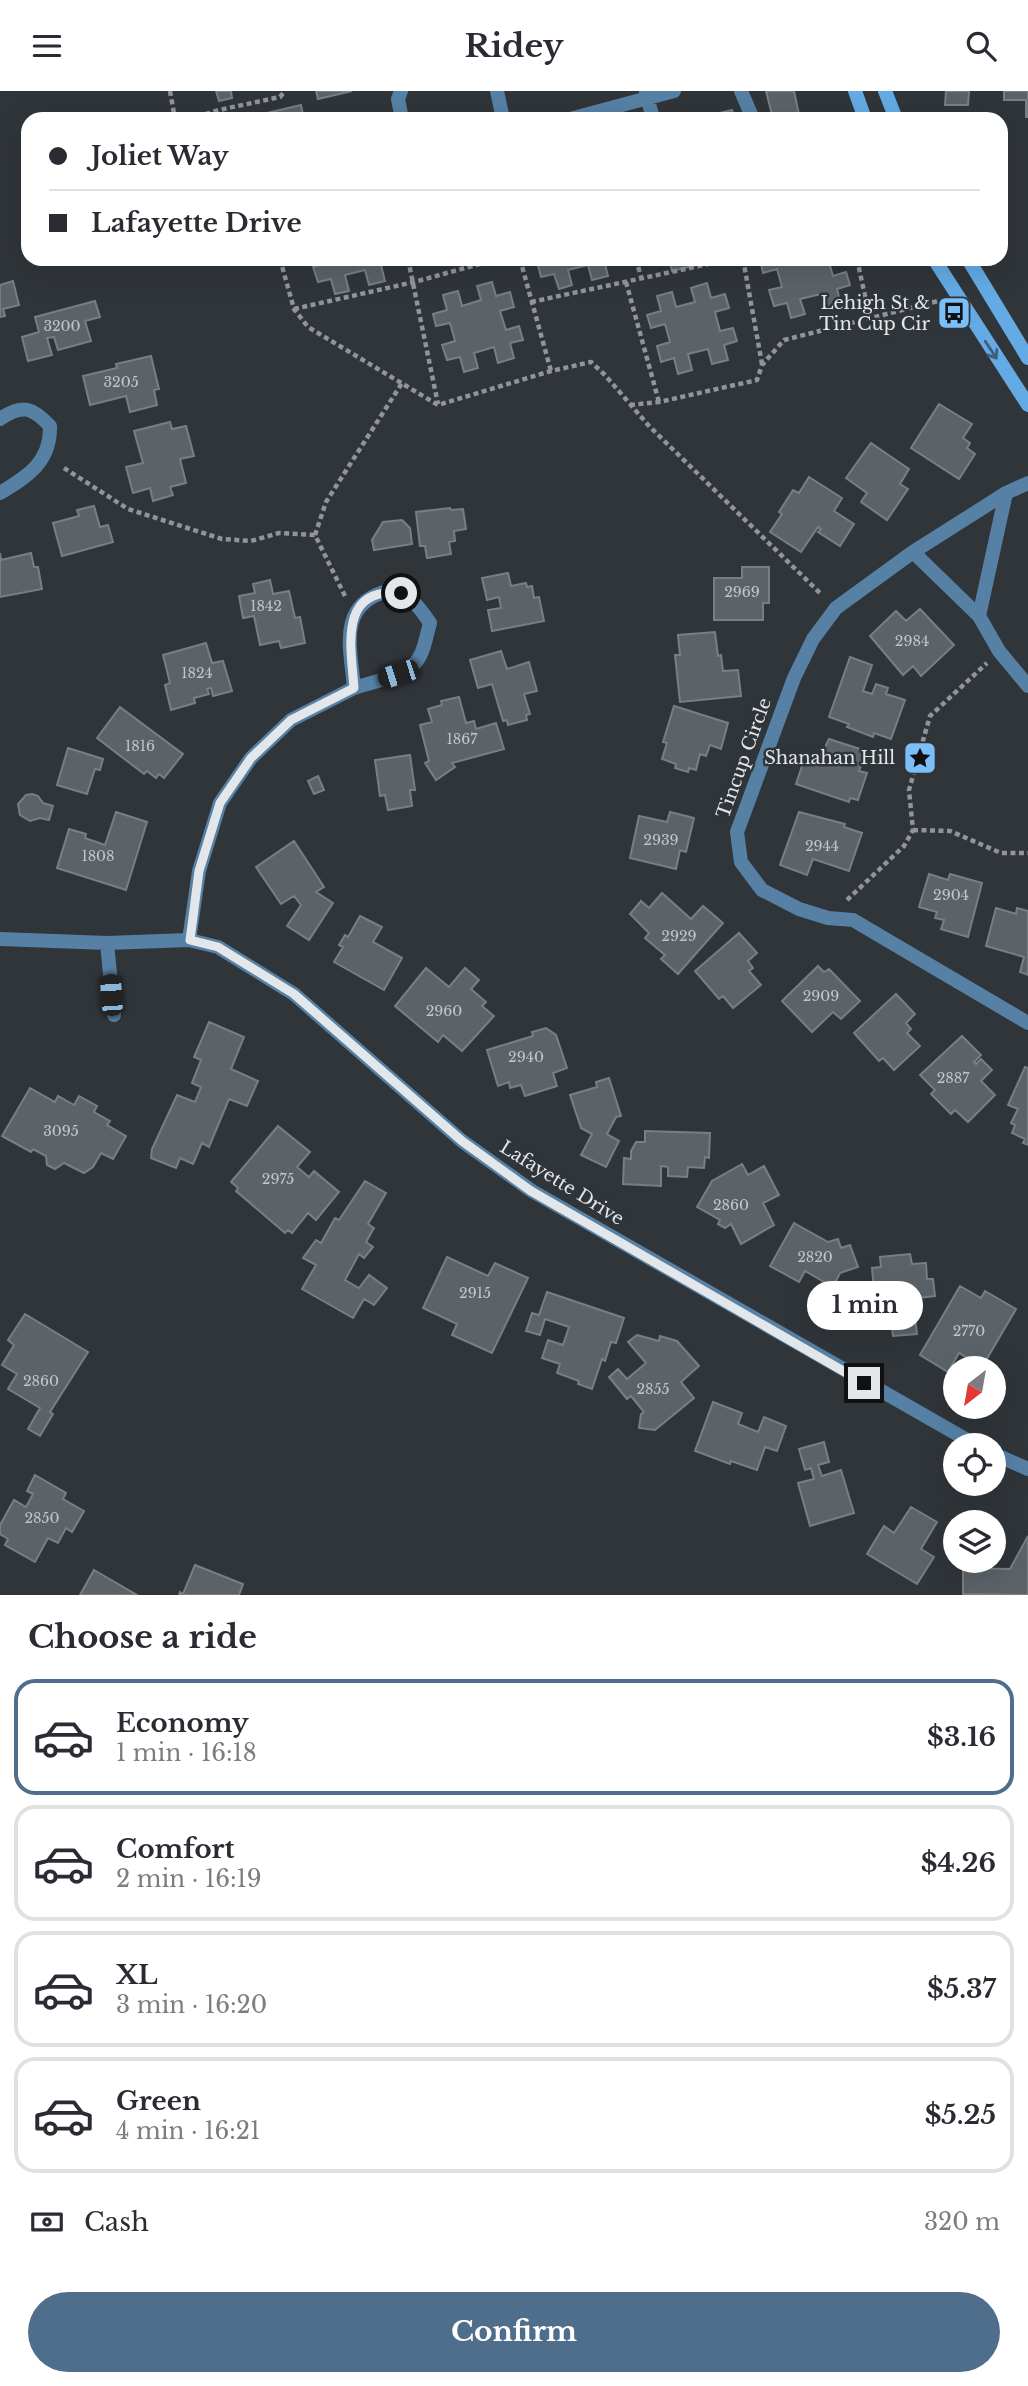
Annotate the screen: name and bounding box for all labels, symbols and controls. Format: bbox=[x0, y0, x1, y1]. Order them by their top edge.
text: Ridey bbox=[465, 26, 563, 66]
icon: menu bbox=[28, 27, 66, 65]
icon: search bbox=[962, 27, 1000, 65]
text: Joliet Way bbox=[91, 140, 229, 172]
text: Lafayette Drive bbox=[91, 207, 302, 239]
place label: Lehigh St & Tin Cup Cir bbox=[819, 292, 930, 335]
bus stop icon: Lehigh St & Tin Cup Cir bbox=[935, 294, 973, 332]
house number: 3200 bbox=[43, 317, 81, 335]
one-way arrow bbox=[983, 340, 998, 359]
house number: 3205 bbox=[103, 373, 139, 391]
route start bbox=[385, 577, 417, 609]
house number: 2969 bbox=[724, 583, 760, 601]
house number: 1842 bbox=[250, 597, 282, 615]
house number: 2984 bbox=[895, 632, 929, 650]
car bbox=[375, 658, 422, 690]
house number: 1824 bbox=[181, 664, 213, 682]
street label: Tincup Circle bbox=[712, 695, 776, 821]
house number: 1867 bbox=[447, 730, 478, 748]
house number: 1816 bbox=[125, 737, 155, 755]
place icon: Shanahan Hill bbox=[901, 739, 939, 777]
place label: Shanahan Hill bbox=[764, 747, 895, 769]
house number: 2939 bbox=[643, 831, 679, 849]
house number: 2944 bbox=[805, 837, 839, 855]
house number: 1808 bbox=[81, 847, 115, 865]
house number: 2904 bbox=[933, 886, 969, 904]
house number: 2929 bbox=[661, 927, 697, 945]
car bbox=[100, 973, 123, 1017]
house number: 2909 bbox=[803, 987, 839, 1005]
house number: 2960 bbox=[426, 1002, 462, 1020]
house number: 2940 bbox=[508, 1048, 544, 1066]
house number: 2887 bbox=[937, 1069, 970, 1087]
house number: 3095 bbox=[43, 1122, 79, 1140]
street label: Lafayette Drive bbox=[496, 1136, 628, 1230]
house number: 2975 bbox=[262, 1170, 294, 1188]
house number: 2860 bbox=[713, 1196, 749, 1214]
house number: 2820 bbox=[797, 1248, 833, 1266]
callout: 1 min bbox=[806, 1281, 922, 1331]
house number: 2915 bbox=[459, 1284, 491, 1302]
text: 1 min bbox=[832, 1291, 898, 1319]
house number: 2770 bbox=[953, 1322, 985, 1340]
north arrow bbox=[943, 1356, 1006, 1419]
map controls bbox=[943, 1356, 1006, 1573]
route end bbox=[848, 1367, 880, 1399]
house number: 2860 bbox=[23, 1372, 59, 1390]
house number: 2855 bbox=[636, 1380, 670, 1398]
button: locate bbox=[943, 1433, 1006, 1496]
house number: 2850 bbox=[24, 1509, 60, 1527]
button: layers bbox=[943, 1510, 1006, 1573]
text: Choose a ride bbox=[28, 1617, 257, 1657]
icon: car bbox=[32, 1706, 95, 1769]
text: Economy bbox=[116, 1707, 249, 1739]
text: $3.16 bbox=[927, 1721, 996, 1753]
text: 1 min · 16:18 bbox=[116, 1739, 257, 1767]
icon: car bbox=[32, 1832, 95, 1895]
text: Comfort bbox=[116, 1833, 234, 1865]
text: $4.26 bbox=[921, 1847, 996, 1879]
text: 2 min · 16:19 bbox=[116, 1865, 262, 1893]
icon: car bbox=[32, 1958, 95, 2021]
text: XL bbox=[116, 1959, 158, 1991]
text: $5.37 bbox=[927, 1973, 996, 2005]
text: 3 min · 16:20 bbox=[116, 1991, 267, 2019]
icon: car bbox=[32, 2084, 95, 2147]
text: Green bbox=[116, 2085, 201, 2117]
text: $5.25 bbox=[925, 2099, 996, 2131]
text: 4 min · 16:21 bbox=[116, 2117, 260, 2145]
icon: cash bbox=[28, 2203, 66, 2241]
text: Cash bbox=[84, 2206, 149, 2238]
text: 320 m bbox=[924, 2208, 1000, 2236]
button: Confirm bbox=[28, 2292, 1000, 2372]

